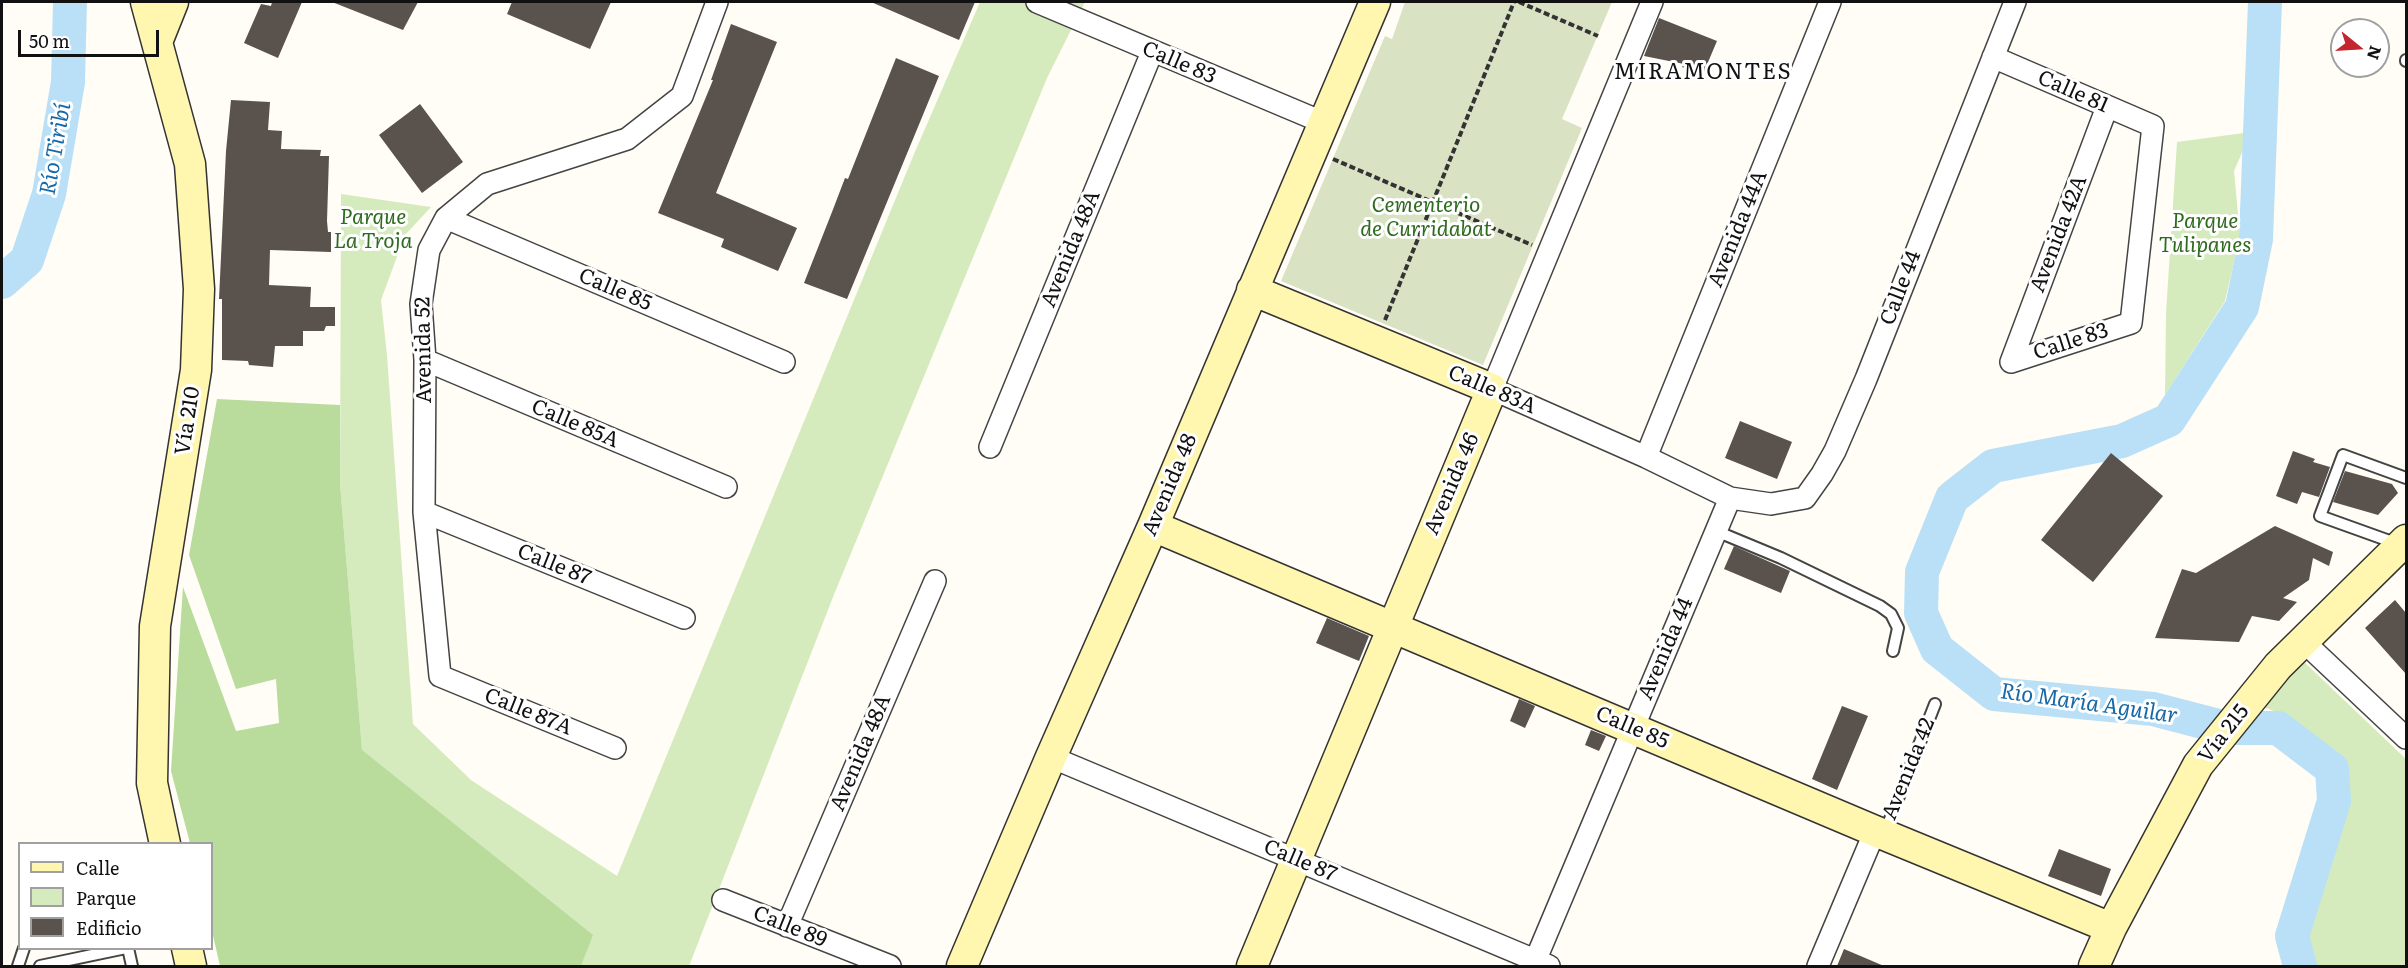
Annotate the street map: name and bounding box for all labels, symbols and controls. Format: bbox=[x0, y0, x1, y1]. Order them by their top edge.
scale bar bbox=[21, 18, 162, 56]
north arrow bbox=[2330, 18, 2390, 78]
text: 50 m bbox=[29, 27, 70, 54]
street label: Calle 83 bbox=[1138, 36, 1220, 90]
text: N bbox=[2362, 43, 2389, 63]
district label: MIRAMONTES bbox=[1614, 60, 1792, 86]
street label: Calle 81 bbox=[2034, 65, 2112, 119]
water label: Río Tiribí bbox=[35, 101, 77, 197]
street label: Avenida 44A bbox=[1703, 167, 1773, 291]
street label: Avenida 42A bbox=[2025, 172, 2093, 296]
street label: Avenida 48A bbox=[1036, 187, 1106, 311]
park label: Cementerio de Curridabat bbox=[1360, 193, 1492, 243]
park label: Parque La Troja bbox=[333, 205, 413, 255]
park label: Parque Tulipanes bbox=[2159, 209, 2251, 259]
street label: Calle 44 bbox=[1875, 247, 1927, 329]
street label: Calle 85 bbox=[575, 263, 655, 317]
street label: Avenida 52 bbox=[410, 297, 438, 403]
street label: Calle 83 bbox=[2030, 318, 2112, 366]
street label: Calle 83A bbox=[1444, 360, 1540, 420]
street label: Vía 210 bbox=[170, 385, 206, 457]
street label: Calle 85A bbox=[528, 394, 622, 454]
street label: Avenida 46 bbox=[1419, 429, 1485, 539]
street label: Avenida 48 bbox=[1137, 430, 1203, 540]
street label: Calle 87 bbox=[514, 539, 594, 591]
street label: Avenida 44 bbox=[1633, 594, 1699, 704]
water label: Río María Aguilar bbox=[1999, 678, 2179, 730]
street label: Calle 87A bbox=[481, 683, 575, 741]
street label: Avenida 48A bbox=[825, 691, 897, 815]
street label: Vía 215 bbox=[2193, 700, 2255, 768]
street label: Calle 85 bbox=[1592, 701, 1672, 755]
street label: Avenida 42 bbox=[1877, 714, 1941, 824]
street label: Calle 87 bbox=[1260, 834, 1340, 888]
legend bbox=[18, 842, 213, 950]
text: Calle bbox=[76, 854, 119, 881]
text: Parque bbox=[76, 884, 136, 911]
street label: Calle 89 bbox=[749, 901, 831, 953]
text: Edificio bbox=[76, 914, 142, 941]

